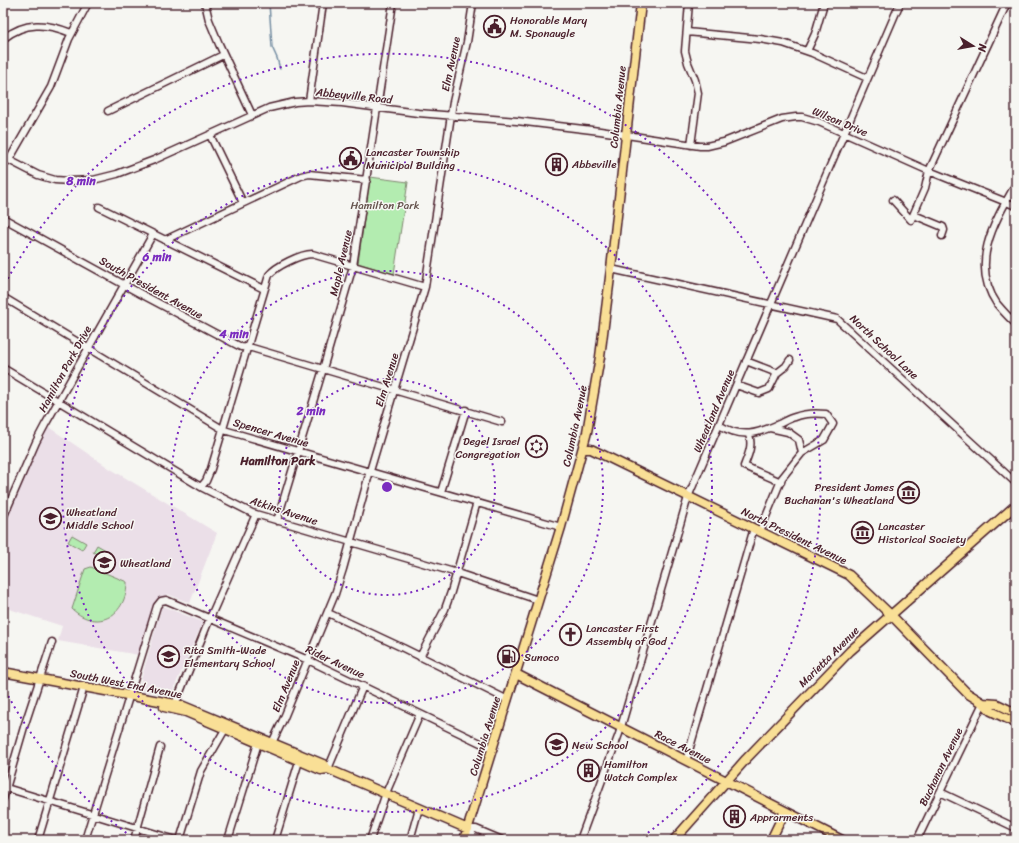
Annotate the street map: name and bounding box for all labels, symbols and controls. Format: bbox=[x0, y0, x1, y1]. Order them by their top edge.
place label: Honorable Mary M. Sponaugle bbox=[510, 11, 587, 43]
public building icon: Honorable Mary M. Sponaugle bbox=[482, 13, 508, 39]
north arrow bbox=[953, 26, 993, 66]
street label: Elm Avenue bbox=[436, 34, 466, 93]
text: N bbox=[972, 41, 993, 54]
street label: Columbia Avenue bbox=[604, 65, 632, 149]
street label: Abbeyville Road bbox=[314, 82, 394, 110]
street label: Wilson Drive bbox=[809, 102, 871, 142]
place label: Lancaster Township Municipal Building bbox=[366, 143, 460, 175]
public building icon: Lancaster Township Municipal Building bbox=[337, 145, 363, 171]
building icon: Abbeville bbox=[544, 151, 570, 177]
place label: Abbeville bbox=[571, 155, 617, 174]
text: 8 min bbox=[65, 170, 96, 192]
park label: Hamilton Park bbox=[350, 196, 420, 215]
street label: Maple Avenue bbox=[324, 228, 358, 298]
text: 6 min bbox=[142, 246, 172, 268]
street label: South President Avenue bbox=[95, 251, 207, 325]
street label: North School Lane bbox=[845, 310, 923, 384]
street label: Hamilton Park Drive bbox=[33, 322, 97, 416]
text: 4 min bbox=[218, 323, 249, 345]
street label: Elm Avenue bbox=[370, 350, 404, 409]
street label: Wheatland Avenue bbox=[688, 366, 740, 455]
street label: Columbia Avenue bbox=[557, 383, 593, 468]
text: 2 min bbox=[295, 400, 326, 422]
street label: Spencer Avenue bbox=[231, 413, 311, 453]
place label: Degel Israel Congregation bbox=[455, 432, 521, 464]
synagogue icon: Degel Israel Congregation bbox=[523, 434, 549, 460]
district label: Hamilton Park bbox=[239, 450, 316, 472]
place label: President James Buchanan's Wheatland bbox=[784, 478, 895, 510]
centre of rings bbox=[380, 480, 394, 494]
museum icon: President James Buchanan's Wheatland bbox=[896, 480, 922, 506]
street label: Atkins Avenue bbox=[247, 491, 321, 531]
street label: North President Avenue bbox=[738, 502, 851, 570]
place label: Wheatland Middle School bbox=[66, 503, 134, 535]
school or university icon: Wheatland Middle School bbox=[37, 505, 63, 531]
place label: Lancaster Historical Society bbox=[878, 517, 966, 549]
museum icon: Lancaster Historical Society bbox=[849, 519, 875, 545]
school or university icon: Wheatland bbox=[91, 550, 117, 576]
place label: Wheatland bbox=[120, 554, 172, 573]
place label: Lancaster First Assembly of God bbox=[585, 619, 668, 651]
church icon: Lancaster First Assembly of God bbox=[558, 621, 584, 647]
street label: Marietta Avenue bbox=[794, 622, 864, 692]
street label: Rider Avenue bbox=[302, 640, 368, 684]
place label: Rita Smith-Wade Elementary School bbox=[184, 641, 276, 673]
school or university icon: Rita Smith-Wade Elementary School bbox=[155, 643, 181, 669]
fuel station icon: Sunoco bbox=[496, 644, 522, 670]
place label: Sunoco bbox=[524, 648, 560, 667]
street label: Elm Avenue bbox=[267, 656, 305, 715]
street label: South West End Avenue bbox=[68, 664, 184, 704]
street label: Columbia Avenue bbox=[464, 693, 506, 778]
street label: Buchanan Avenue bbox=[914, 724, 968, 809]
street label: Race Avenue bbox=[651, 725, 715, 770]
school or university icon: New School bbox=[543, 732, 569, 758]
place label: New School bbox=[572, 736, 629, 755]
place label: Hamilton Watch Complex bbox=[604, 755, 678, 787]
building icon: Hamilton Watch Complex bbox=[575, 757, 601, 783]
building icon: Apprarments bbox=[722, 804, 748, 830]
place label: Apprarments bbox=[749, 808, 814, 827]

